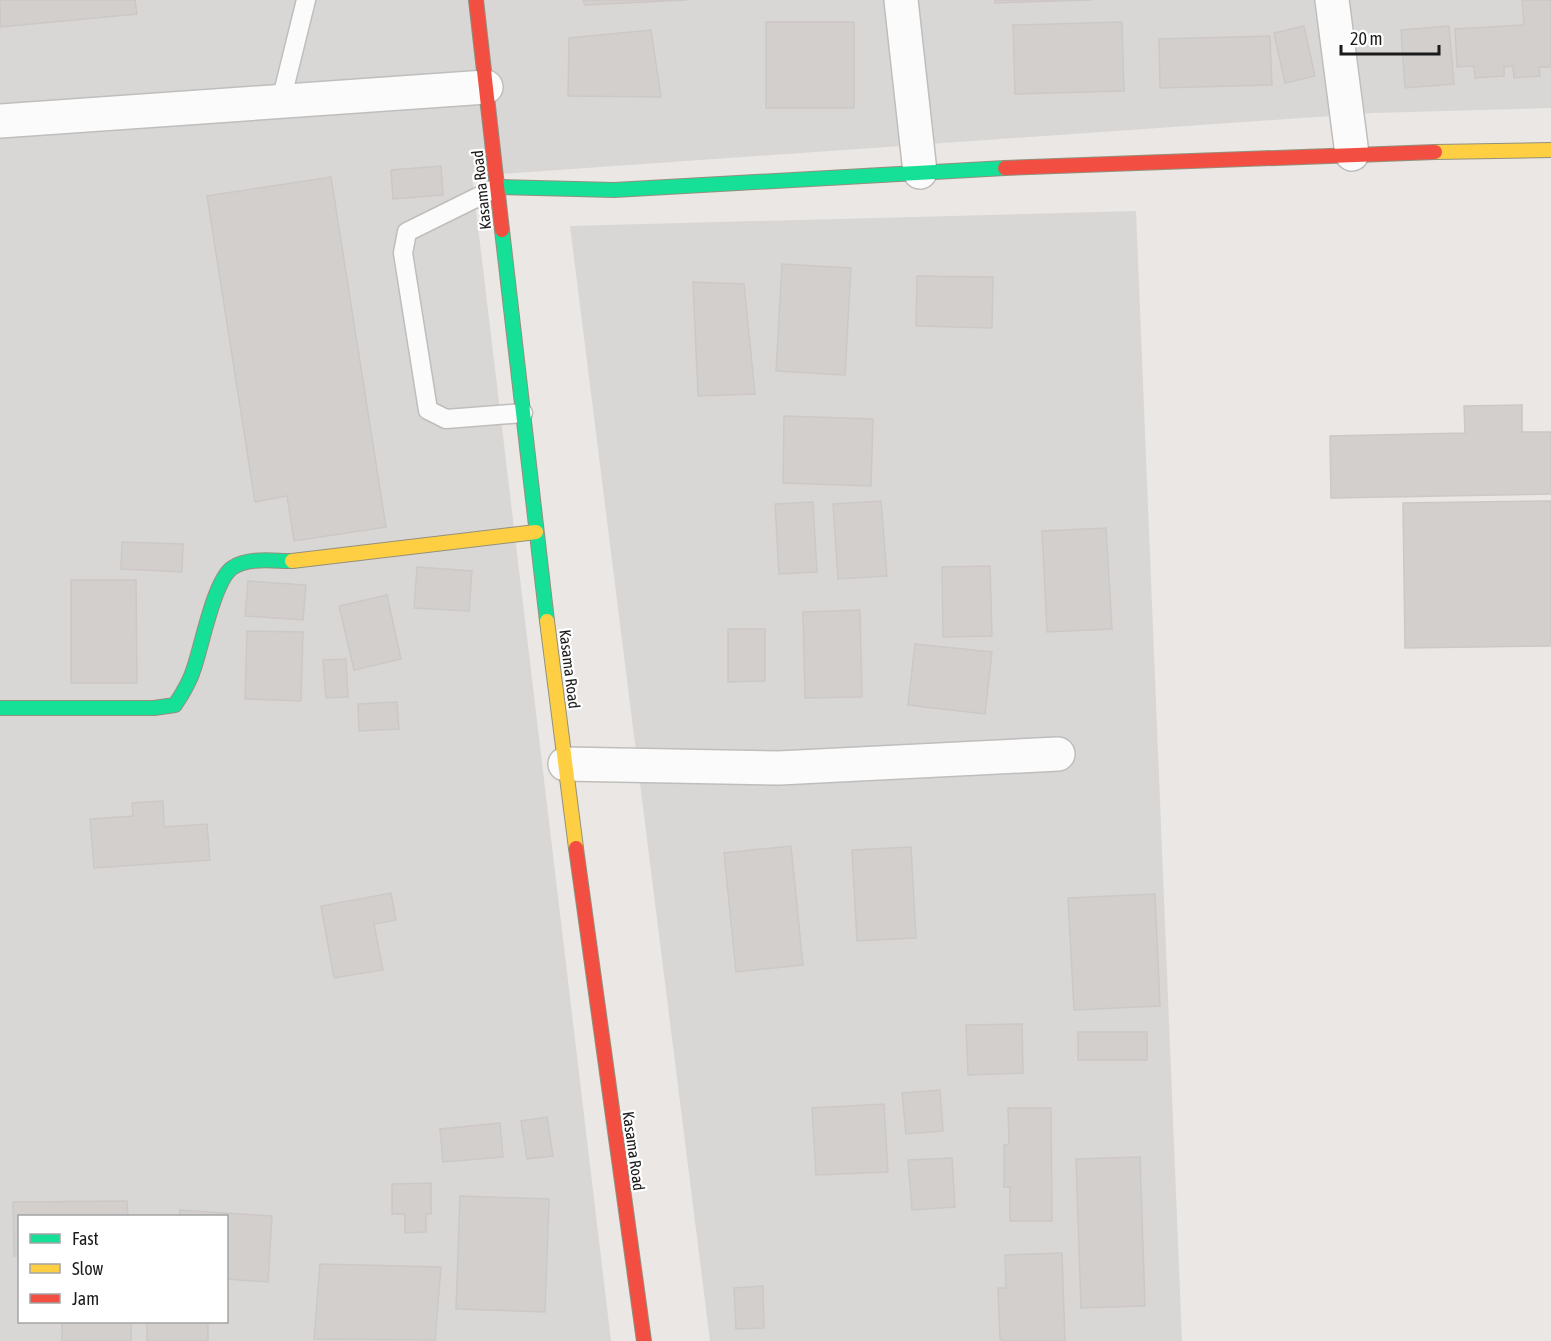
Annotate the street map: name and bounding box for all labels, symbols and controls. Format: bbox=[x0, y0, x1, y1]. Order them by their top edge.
scale bar bbox=[1341, 18, 1438, 56]
text: 20 m bbox=[1350, 28, 1382, 49]
street label: Kasama Road bbox=[468, 149, 494, 231]
street label: Kasama Road bbox=[556, 628, 584, 710]
street label: Kasama Road bbox=[620, 1110, 648, 1192]
legend bbox=[18, 1215, 228, 1323]
text: Fast bbox=[72, 1228, 99, 1249]
text: Slow bbox=[72, 1258, 103, 1279]
text: Jam bbox=[72, 1288, 99, 1309]

